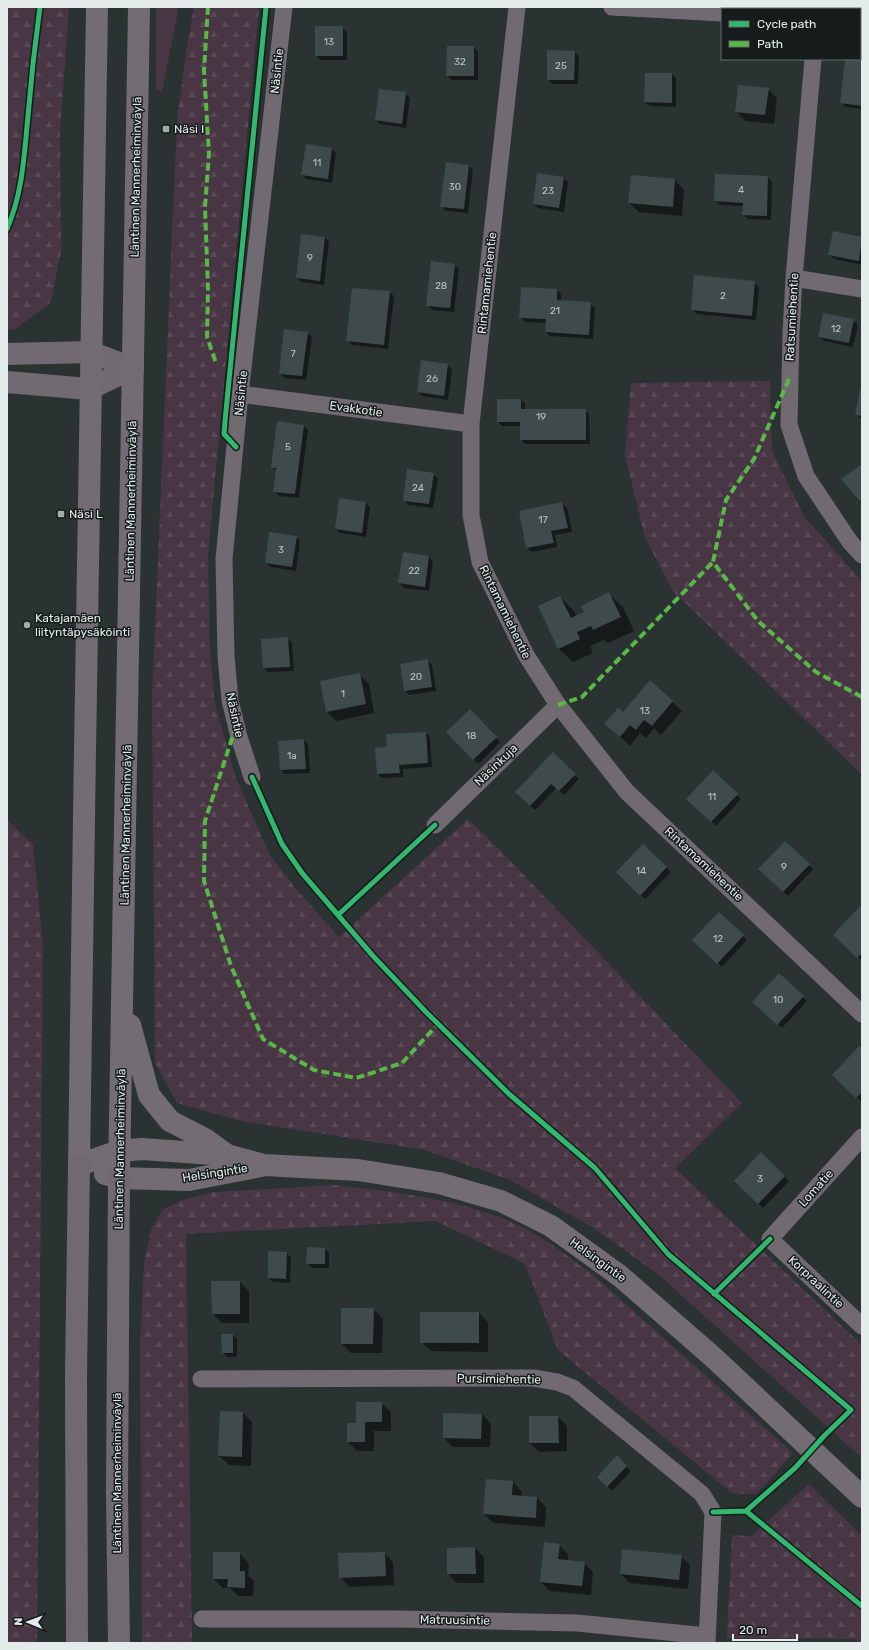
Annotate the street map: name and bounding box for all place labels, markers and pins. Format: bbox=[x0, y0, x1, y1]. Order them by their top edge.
place label: Näsi I bbox=[174, 122, 204, 136]
marker: Näsi I bbox=[161, 124, 171, 134]
place label: Näsi L bbox=[69, 507, 103, 521]
marker: Näsi L bbox=[56, 509, 66, 519]
place label: Katajamäen liityntäpysäköinti bbox=[35, 611, 130, 639]
marker: Katajamäen liityntäpysäköinti bbox=[22, 620, 32, 630]

